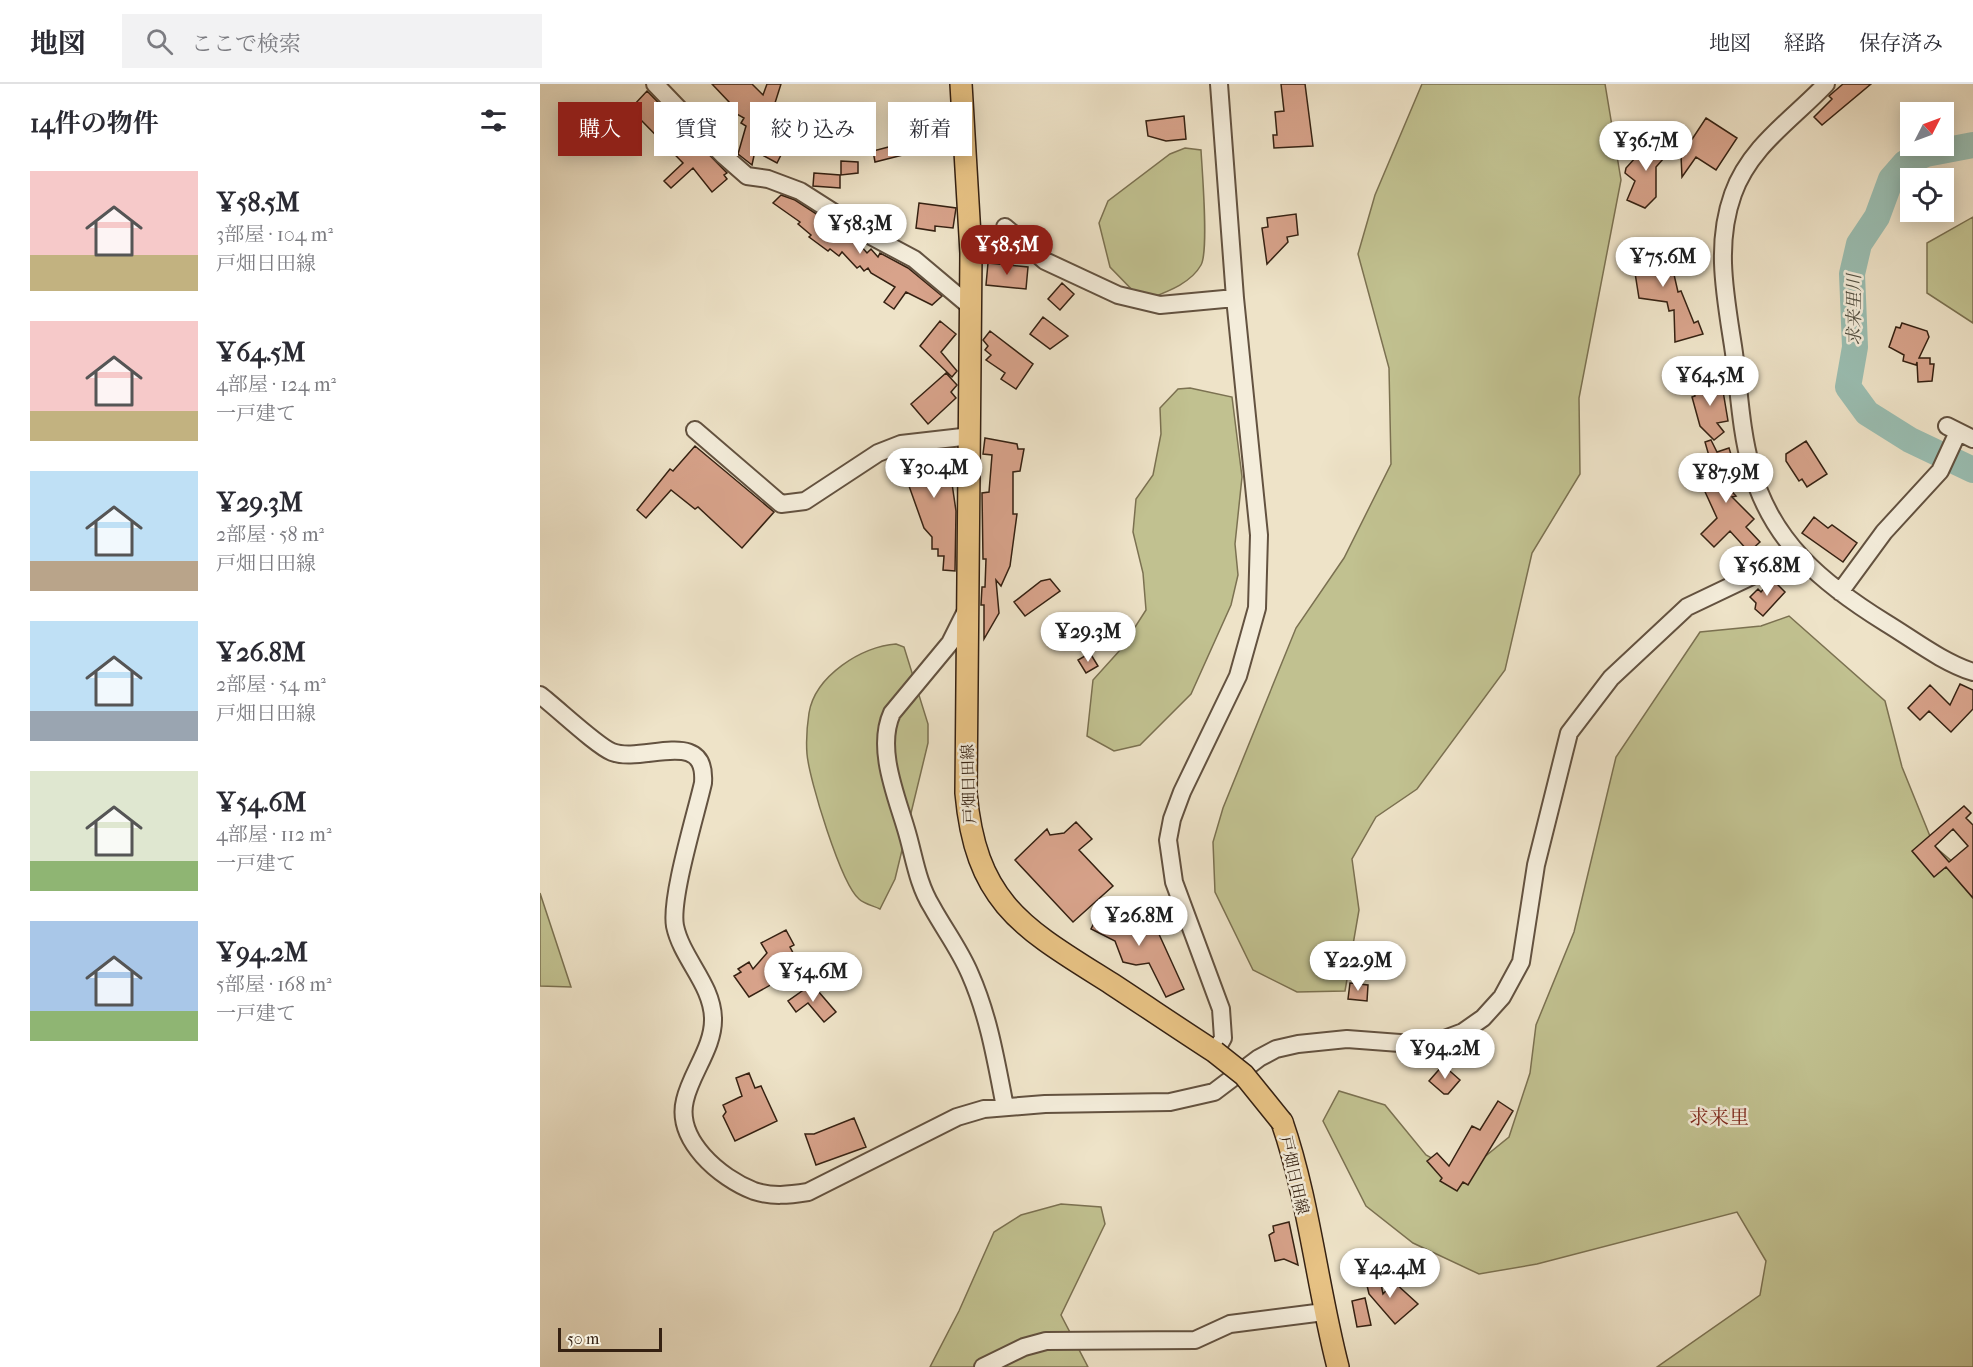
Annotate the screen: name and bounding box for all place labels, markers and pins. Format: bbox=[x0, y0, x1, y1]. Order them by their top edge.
pin: ¥36.7M bbox=[1597, 121, 1695, 172]
pin: ¥58.3M bbox=[811, 204, 909, 255]
pin: ¥58.5M bbox=[958, 225, 1056, 276]
pin: ¥75.6M bbox=[1614, 237, 1712, 288]
pin: ¥64.5M bbox=[1661, 356, 1759, 407]
pin: ¥30.4M bbox=[885, 448, 983, 499]
pin: ¥87.9M bbox=[1677, 453, 1775, 504]
pin: ¥56.8M bbox=[1718, 546, 1816, 597]
pin: ¥29.3M bbox=[1039, 612, 1137, 663]
pin: ¥26.8M bbox=[1090, 896, 1188, 947]
pin: ¥22.9M bbox=[1309, 941, 1407, 992]
pin: ¥54.6M bbox=[764, 952, 862, 1003]
pin: ¥94.2M bbox=[1396, 1029, 1494, 1080]
pin: ¥42.4M bbox=[1341, 1248, 1439, 1299]

